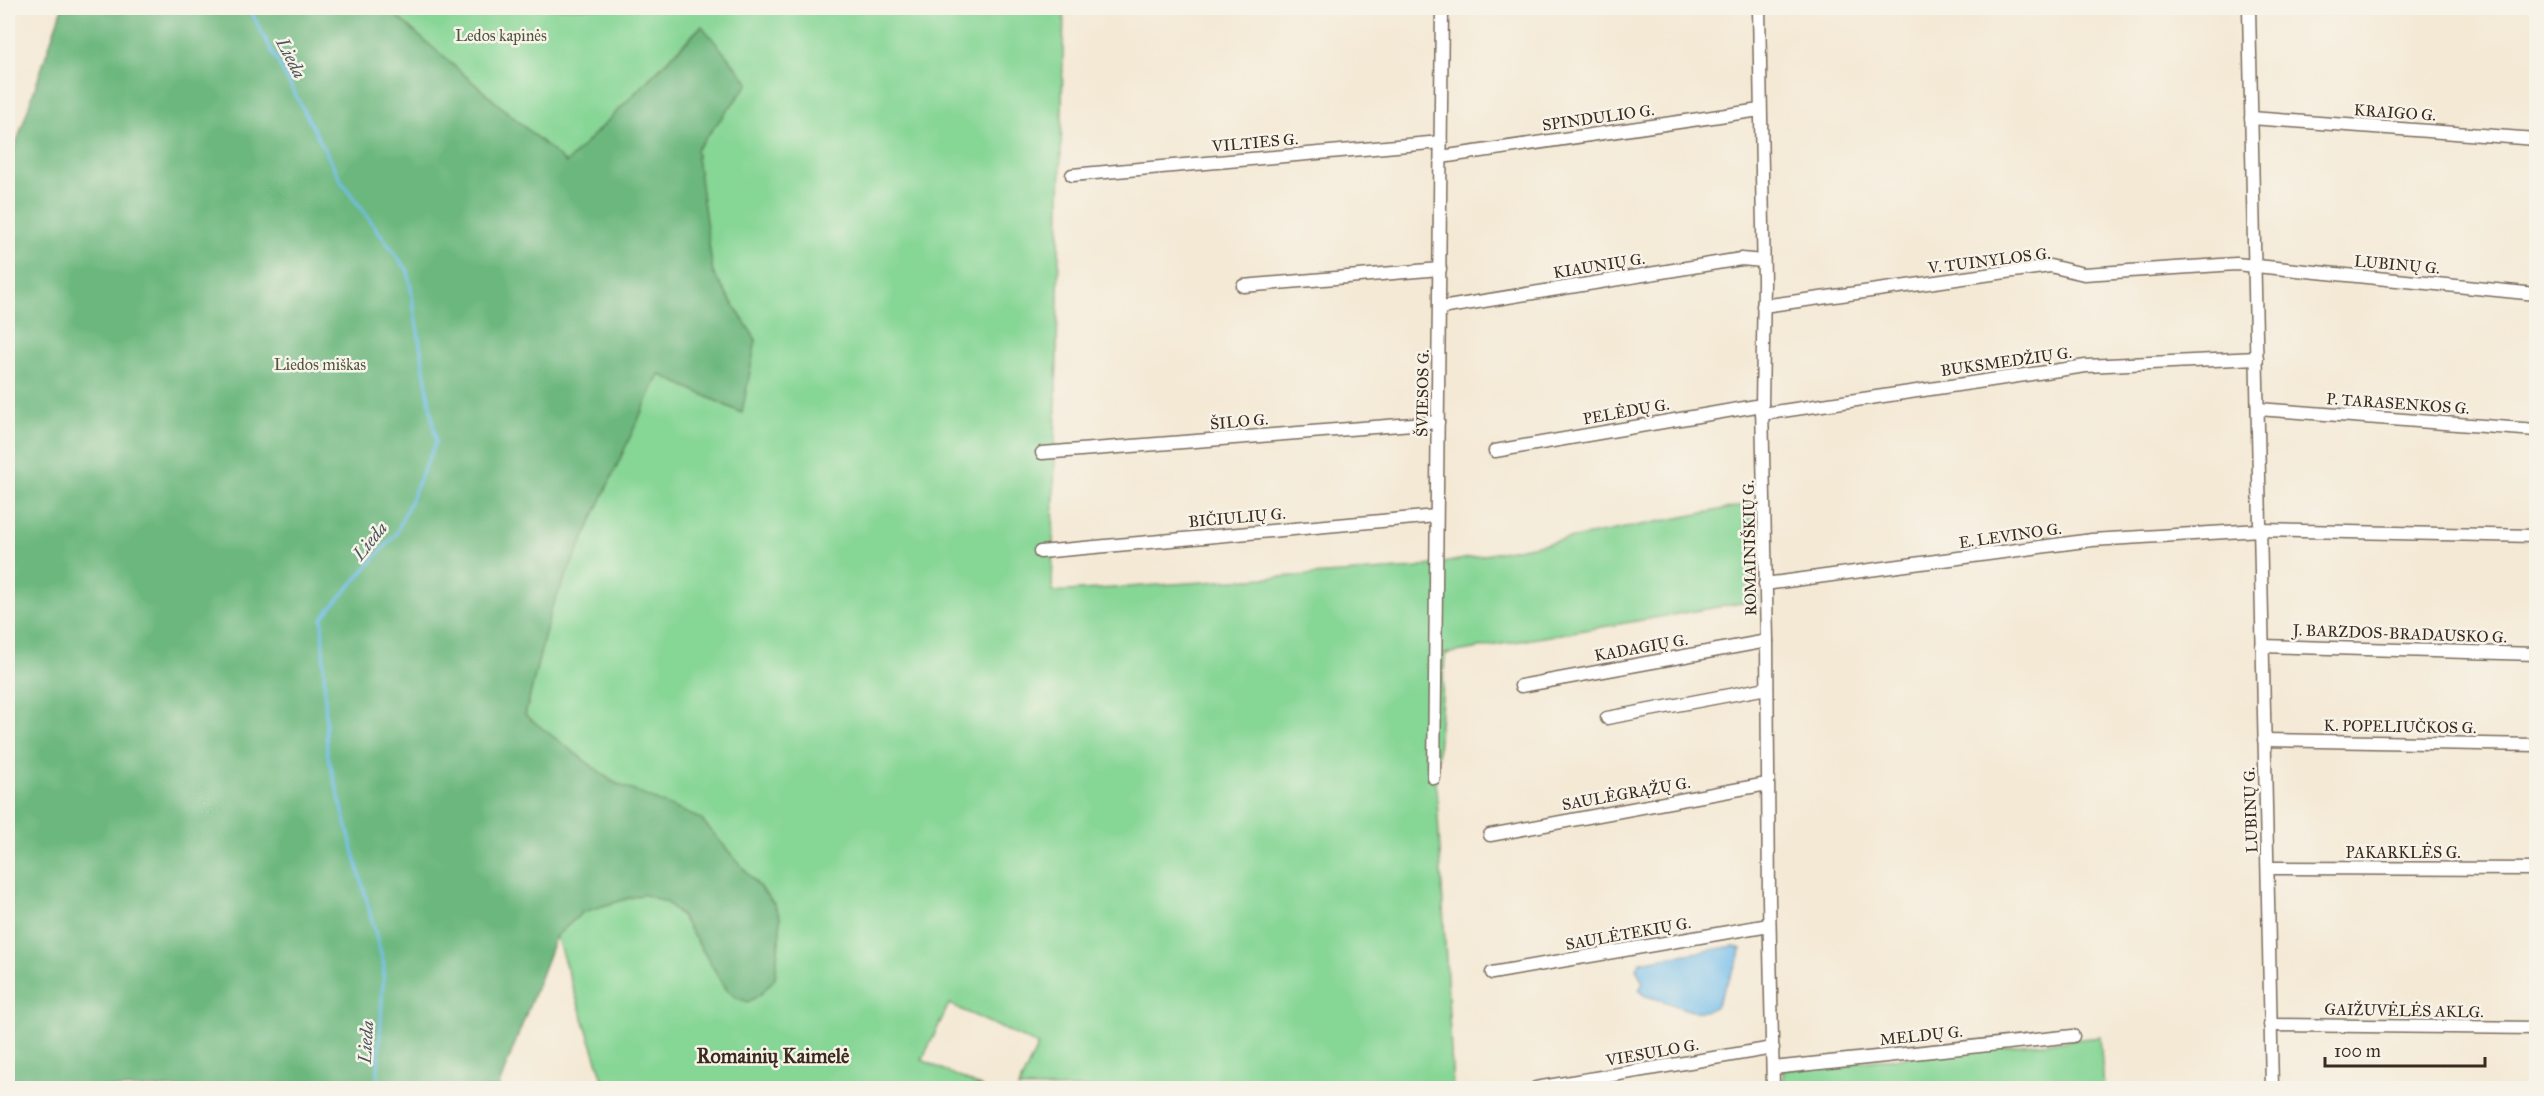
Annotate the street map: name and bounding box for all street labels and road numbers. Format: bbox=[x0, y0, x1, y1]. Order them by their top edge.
street label: SPINDULIO G. bbox=[1541, 100, 1655, 135]
street label: KRAIGO G. bbox=[2353, 100, 2437, 125]
street label: VILTIES G. bbox=[1210, 129, 1299, 156]
street label: V. TUINYLOS G. bbox=[1926, 244, 2051, 278]
street label: KIAUNIŲ G. bbox=[1552, 249, 1646, 282]
street label: LUBINŲ G. bbox=[2353, 251, 2441, 278]
street label: BUKSMEDŽIŲ G. bbox=[1939, 341, 2073, 380]
street label: ŠVIESOS G. bbox=[1411, 349, 1433, 437]
street label: P. TARASENKOS G. bbox=[2326, 389, 2470, 418]
street label: PELĖDŲ G. bbox=[1581, 394, 1671, 428]
street label: ŠILO G. bbox=[1209, 408, 1269, 434]
street label: ROMAINIŠKIŲ G. bbox=[1738, 480, 1760, 616]
street label: BIČIULIŲ G. bbox=[1188, 503, 1286, 531]
street label: E. LEVINO G. bbox=[1958, 519, 2063, 552]
street label: J. BARZDOS-BRADAUSKO G. bbox=[2291, 620, 2507, 648]
street label: KADAGIŲ G. bbox=[1593, 630, 1689, 665]
street label: K. POPELIUČKOS G. bbox=[2323, 715, 2477, 737]
street label: LUBINŲ G. bbox=[2240, 767, 2261, 853]
street label: SAULĖGRĄŽŲ G. bbox=[1560, 771, 1692, 814]
street label: PAKARKLĖS G. bbox=[2345, 842, 2461, 862]
street label: SAULĖTEKIŲ G. bbox=[1564, 912, 1692, 954]
street label: GAIŽUVĖLĖS AKLG. bbox=[2324, 998, 2484, 1021]
street label: MELDŲ G. bbox=[1879, 1022, 1963, 1049]
street label: VIESULO G. bbox=[1603, 1035, 1700, 1070]

